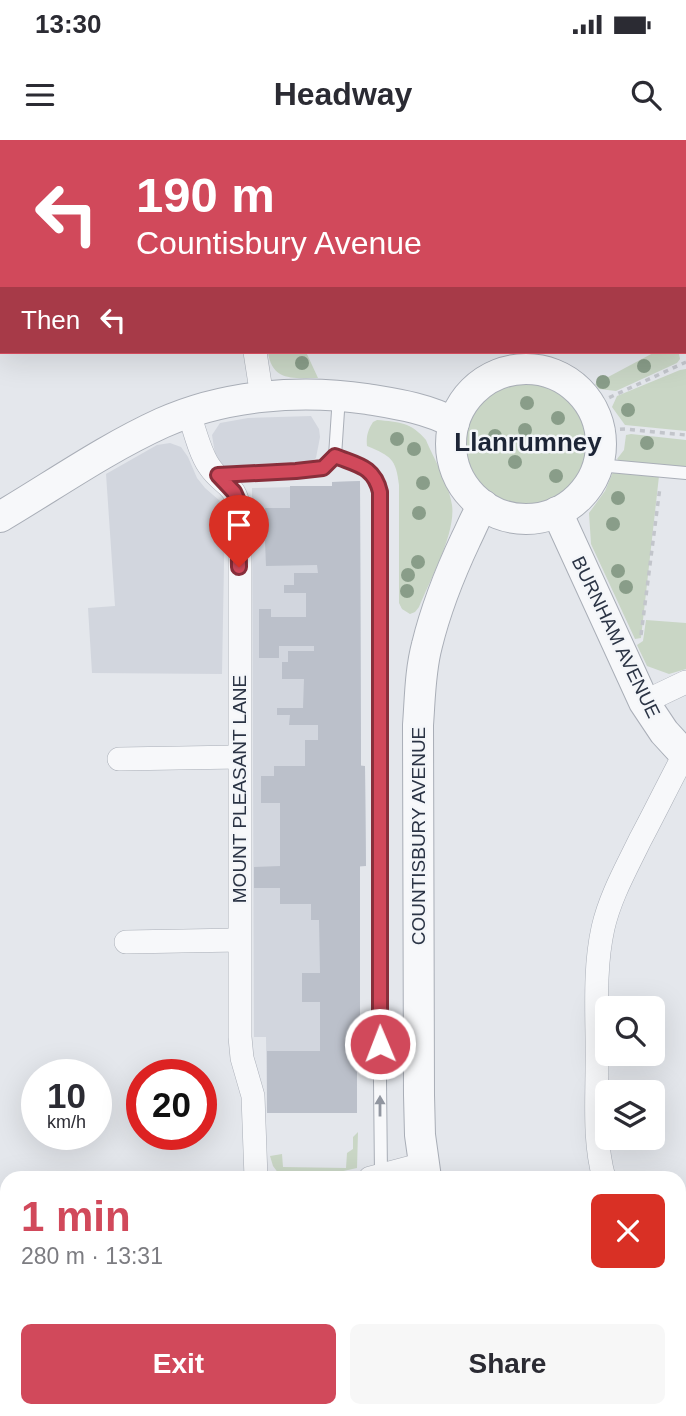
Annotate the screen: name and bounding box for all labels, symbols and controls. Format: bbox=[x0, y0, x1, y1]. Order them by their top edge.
text: 13:30 bbox=[35, 9, 102, 39]
icon: menu bbox=[21, 76, 59, 114]
text: Headway bbox=[274, 76, 412, 112]
icon: search bbox=[627, 76, 665, 114]
icon: left bbox=[21, 168, 112, 259]
text: 190 m bbox=[136, 168, 275, 222]
text: Countisbury Avenue bbox=[136, 225, 422, 261]
icon: left bbox=[94, 301, 132, 339]
text: Then bbox=[21, 305, 80, 335]
district label: Llanrumney bbox=[454, 427, 602, 457]
pin bbox=[209, 495, 269, 567]
icon: arrive bbox=[220, 506, 258, 544]
street label: BURNHAM AVENUE bbox=[568, 553, 664, 721]
street label: MOUNT PLEASANT LANE bbox=[229, 675, 250, 903]
street label: COUNTISBURY AVENUE bbox=[408, 727, 429, 945]
map controls bbox=[595, 996, 665, 1150]
button: search bbox=[595, 996, 665, 1066]
position arrow bbox=[343, 1007, 417, 1081]
speed limit sign: 20 bbox=[126, 1059, 217, 1150]
text: 10 bbox=[47, 1076, 86, 1115]
button: layers bbox=[595, 1080, 665, 1150]
one-way arrow bbox=[374, 1095, 386, 1117]
text: km/h bbox=[47, 1112, 86, 1132]
text: 1 min bbox=[21, 1193, 131, 1240]
button: close bbox=[591, 1194, 665, 1268]
text: 280 m · 13:31 bbox=[21, 1243, 163, 1269]
button: Exit bbox=[21, 1324, 336, 1404]
button: Share bbox=[350, 1324, 665, 1404]

